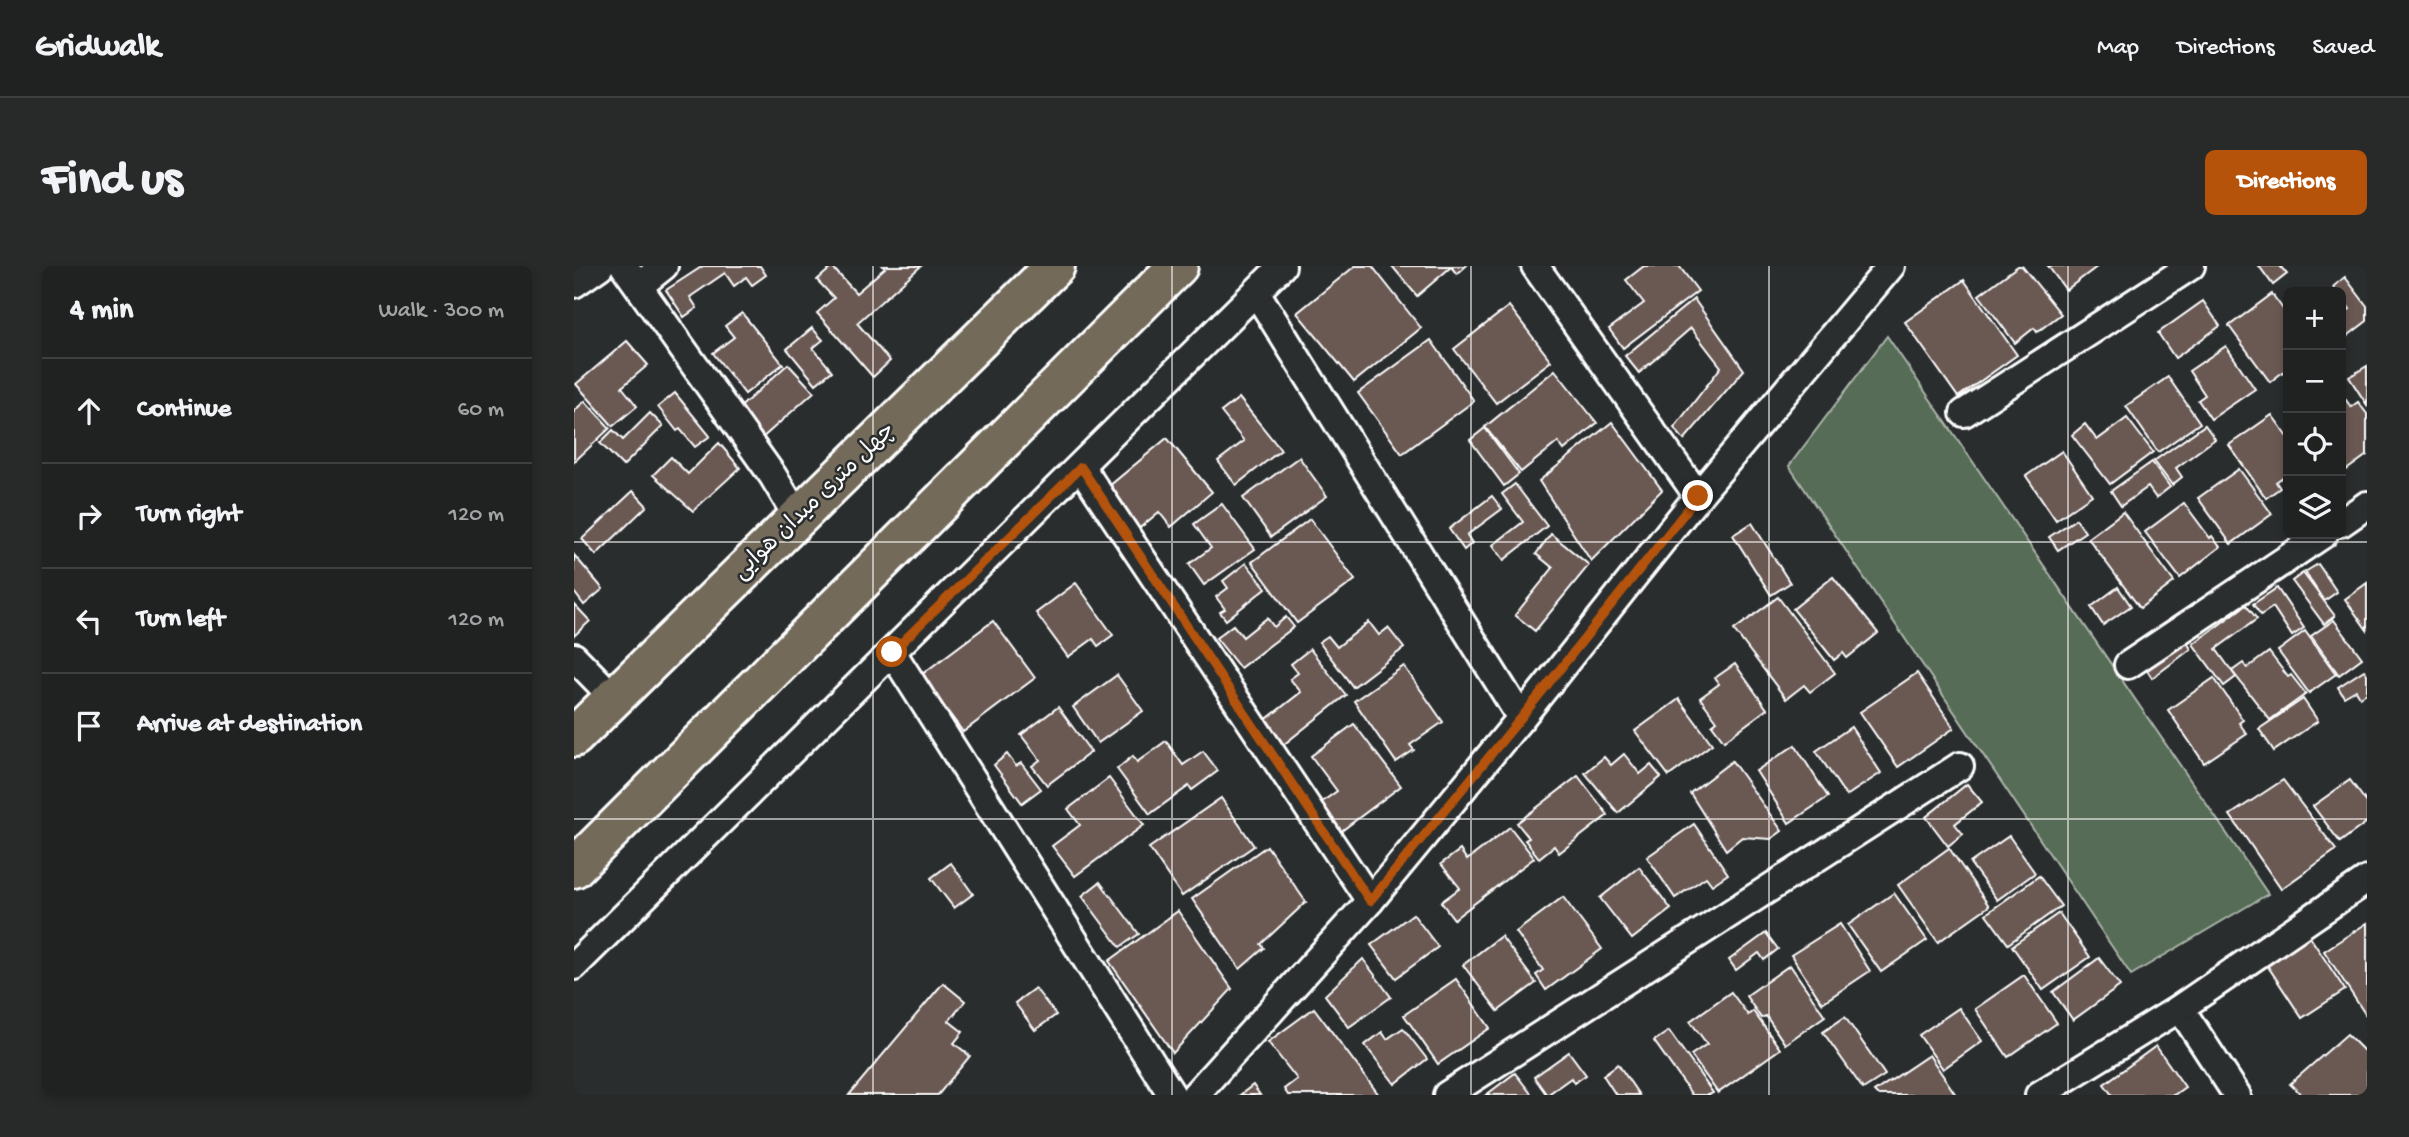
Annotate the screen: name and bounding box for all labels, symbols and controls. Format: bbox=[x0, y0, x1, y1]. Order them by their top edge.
text: Gridwalk bbox=[35, 29, 160, 67]
text: Map bbox=[2097, 34, 2139, 63]
text: Directions bbox=[2177, 34, 2275, 63]
text: Saved bbox=[2313, 34, 2374, 63]
button: Directions bbox=[2205, 150, 2367, 215]
text: Find us bbox=[42, 153, 182, 211]
map controls bbox=[2283, 287, 2346, 539]
button: + bbox=[2283, 287, 2346, 350]
text: 4 min bbox=[70, 294, 133, 329]
text: Walk · 300 m bbox=[378, 298, 504, 325]
button: − bbox=[2283, 350, 2346, 413]
icon: ahead bbox=[70, 392, 108, 430]
text: Continue bbox=[137, 395, 231, 426]
text: 60 m bbox=[458, 397, 504, 424]
button: locate bbox=[2283, 413, 2346, 476]
street label: چهل متری میدان هوایی bbox=[728, 418, 902, 586]
button: layers bbox=[2283, 476, 2346, 539]
route end bbox=[1682, 480, 1713, 511]
icon: right bbox=[70, 497, 108, 535]
text: Turn right bbox=[137, 500, 241, 531]
text: 120 m bbox=[449, 502, 504, 529]
icon: left bbox=[70, 602, 108, 640]
text: Turn left bbox=[137, 605, 225, 636]
text: 120 m bbox=[449, 607, 504, 634]
route start bbox=[876, 636, 907, 667]
icon: arrive bbox=[70, 707, 108, 745]
text: Arrive at destination bbox=[137, 710, 362, 741]

